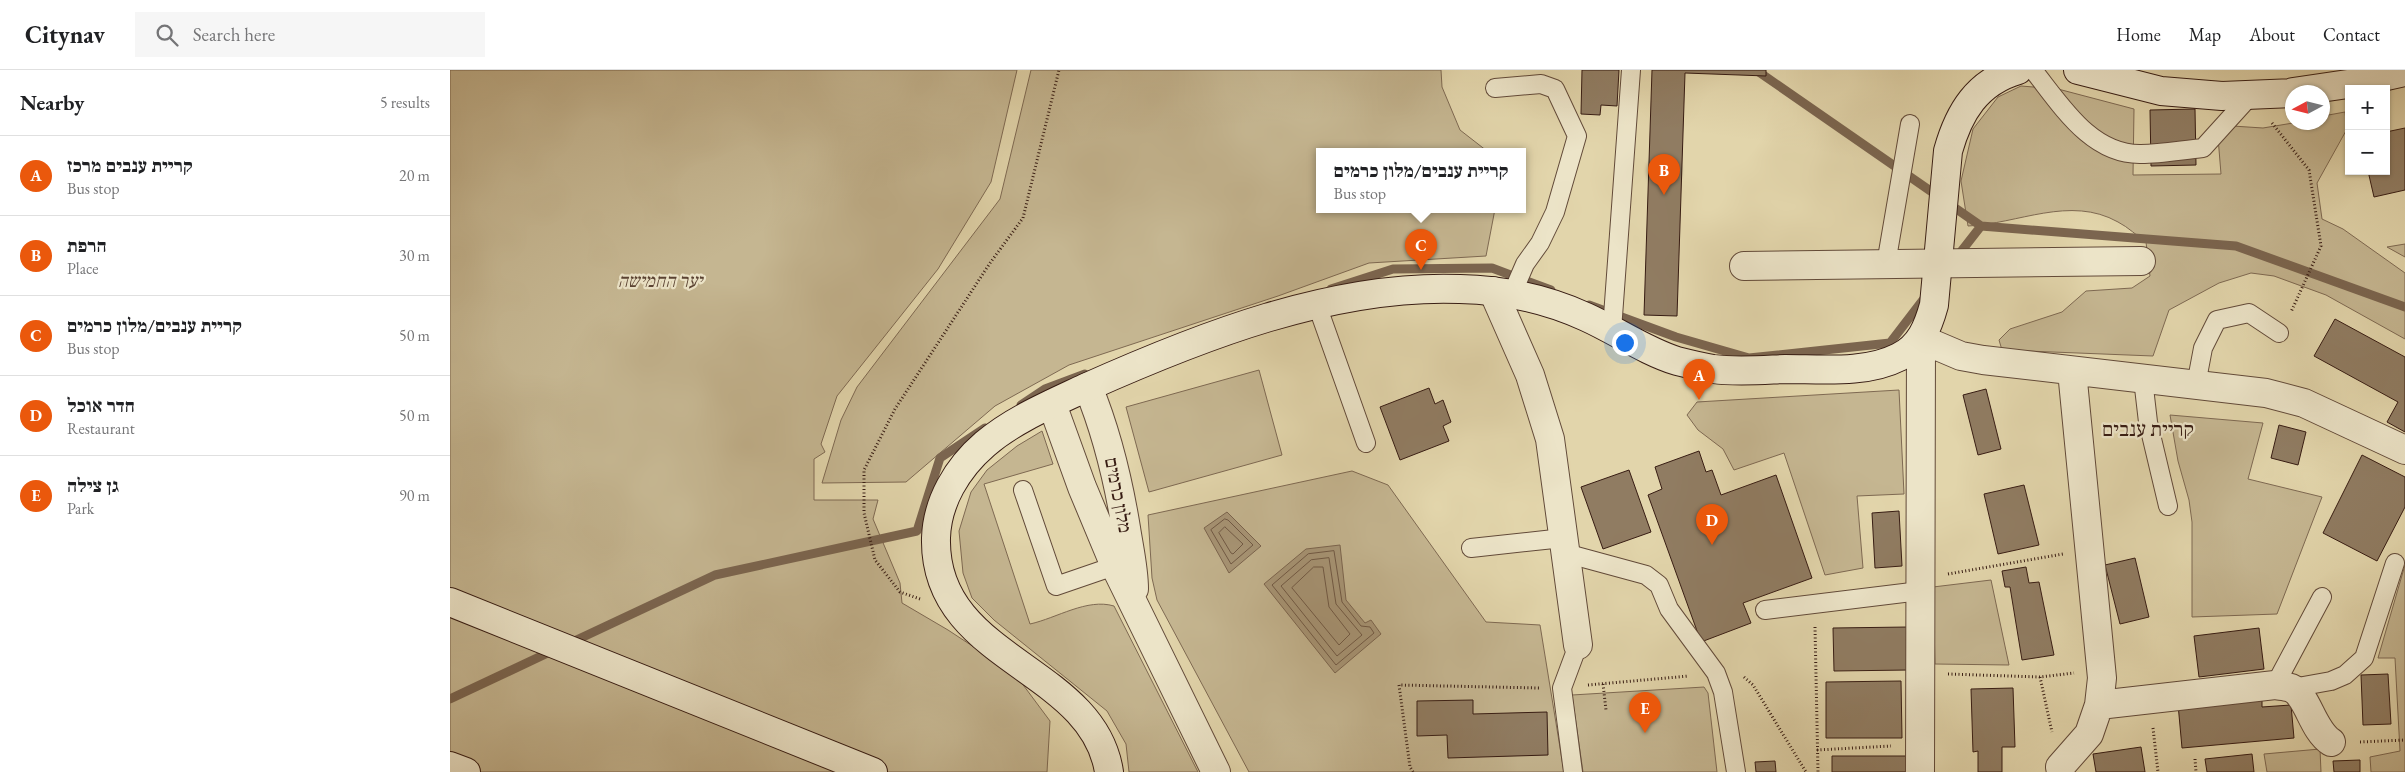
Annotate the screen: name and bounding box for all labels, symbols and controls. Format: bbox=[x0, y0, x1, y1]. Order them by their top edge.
search box bbox=[135, 12, 485, 57]
text: Citynav bbox=[25, 19, 105, 50]
icon: search bbox=[153, 21, 181, 49]
text: Search here bbox=[193, 22, 275, 47]
text: Home bbox=[2116, 23, 2161, 46]
text: Map bbox=[2189, 23, 2221, 46]
text: About bbox=[2249, 23, 2295, 46]
text: Contact bbox=[2323, 23, 2380, 46]
north arrow bbox=[2285, 85, 2330, 130]
map controls bbox=[2345, 85, 2390, 175]
button: + bbox=[2345, 85, 2390, 130]
text: Nearby bbox=[20, 89, 84, 116]
text: 5 results bbox=[380, 92, 430, 113]
button: − bbox=[2345, 130, 2390, 175]
popup bbox=[1316, 148, 1526, 213]
text: קריית ענבים מרכז bbox=[67, 153, 193, 178]
pin: B bbox=[1648, 154, 1680, 195]
text: קריית ענבים/מלון כרמים bbox=[1334, 158, 1508, 183]
text: A bbox=[30, 165, 42, 186]
text: 20 m bbox=[399, 165, 430, 186]
text: Bus stop bbox=[67, 178, 120, 199]
text: Bus stop bbox=[1334, 183, 1386, 204]
pin: C bbox=[1405, 229, 1437, 270]
text: הרפת bbox=[67, 233, 107, 258]
text: B bbox=[31, 245, 41, 266]
text: 30 m bbox=[399, 245, 430, 266]
text: Place bbox=[67, 258, 99, 279]
park label: יער החמישה bbox=[618, 268, 704, 293]
text: קריית ענבים/מלון כרמים bbox=[67, 313, 242, 338]
text: C bbox=[30, 325, 42, 346]
text: 50 m bbox=[399, 325, 430, 346]
your location bbox=[1612, 330, 1638, 356]
text: Bus stop bbox=[67, 338, 120, 359]
pin: A bbox=[1683, 359, 1715, 400]
text: חדר אוכל bbox=[67, 393, 135, 418]
text: D bbox=[30, 405, 42, 426]
text: 50 m bbox=[399, 405, 430, 426]
district label: קריית ענבים bbox=[2102, 415, 2194, 442]
text: Restaurant bbox=[67, 418, 135, 439]
street label: מלון כרמים bbox=[1099, 455, 1138, 535]
text: גן צילה bbox=[67, 473, 119, 498]
text: E bbox=[31, 485, 41, 506]
text: 90 m bbox=[399, 485, 430, 506]
text: Park bbox=[67, 498, 94, 519]
pin: D bbox=[1696, 504, 1728, 545]
pin: E bbox=[1629, 692, 1661, 733]

